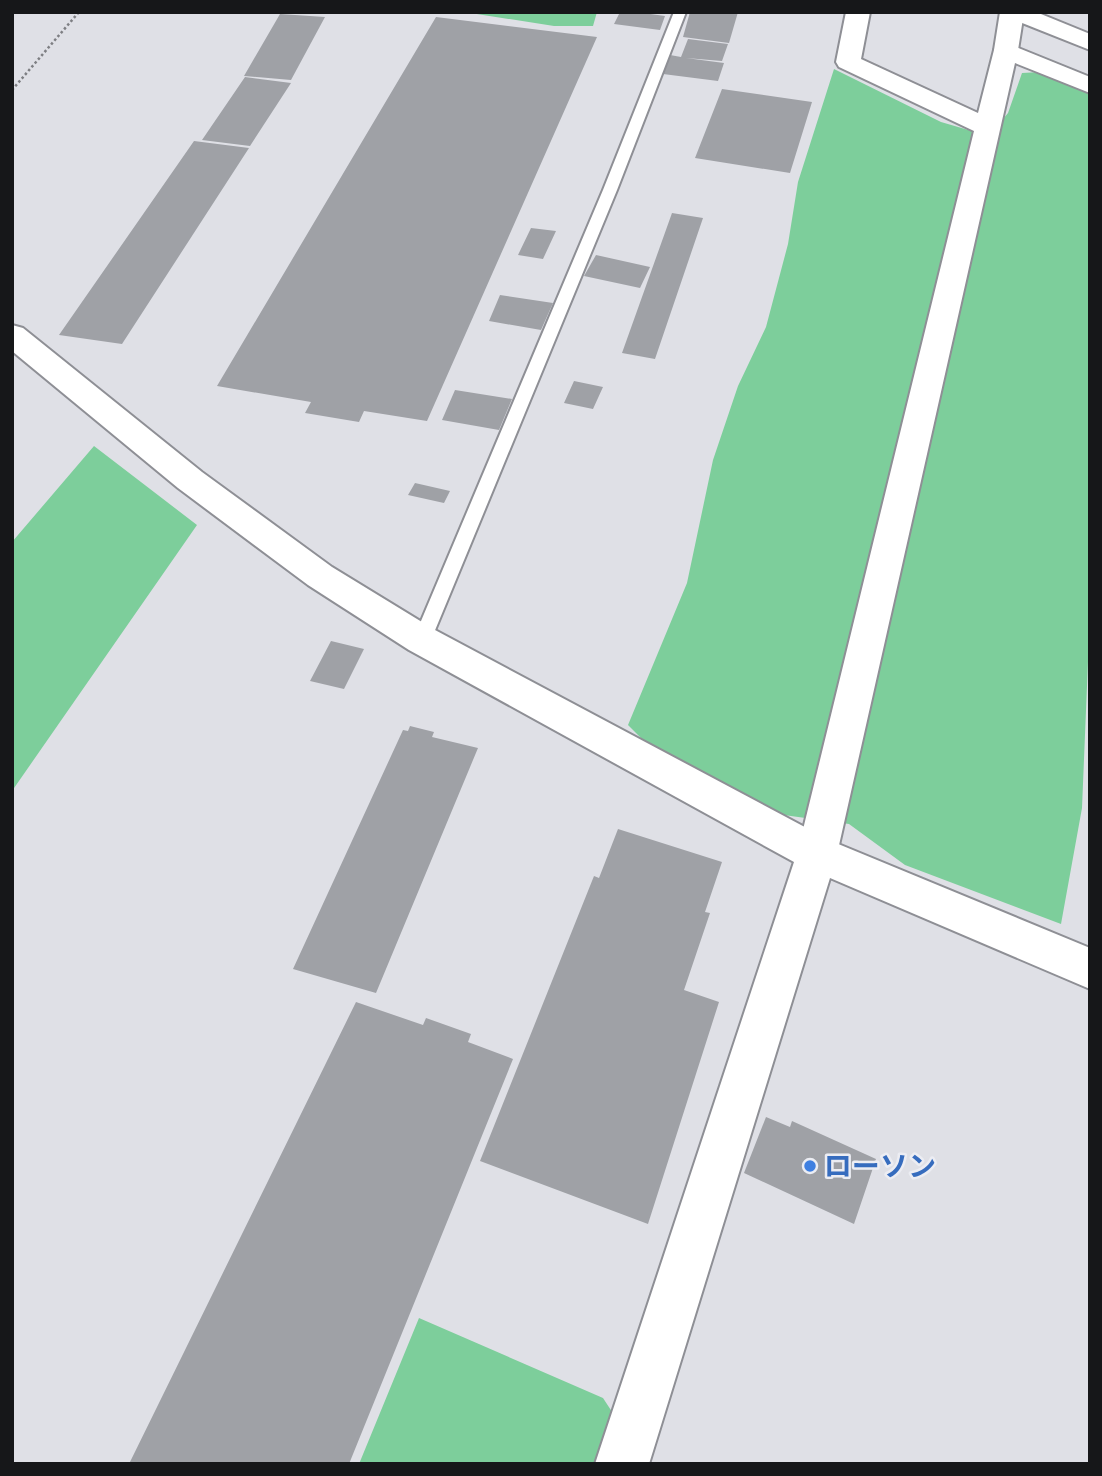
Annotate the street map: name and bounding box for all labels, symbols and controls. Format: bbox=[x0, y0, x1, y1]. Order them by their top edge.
place label: ローソン bbox=[824, 1148, 936, 1182]
marker: ローソン bbox=[802, 1158, 818, 1174]

